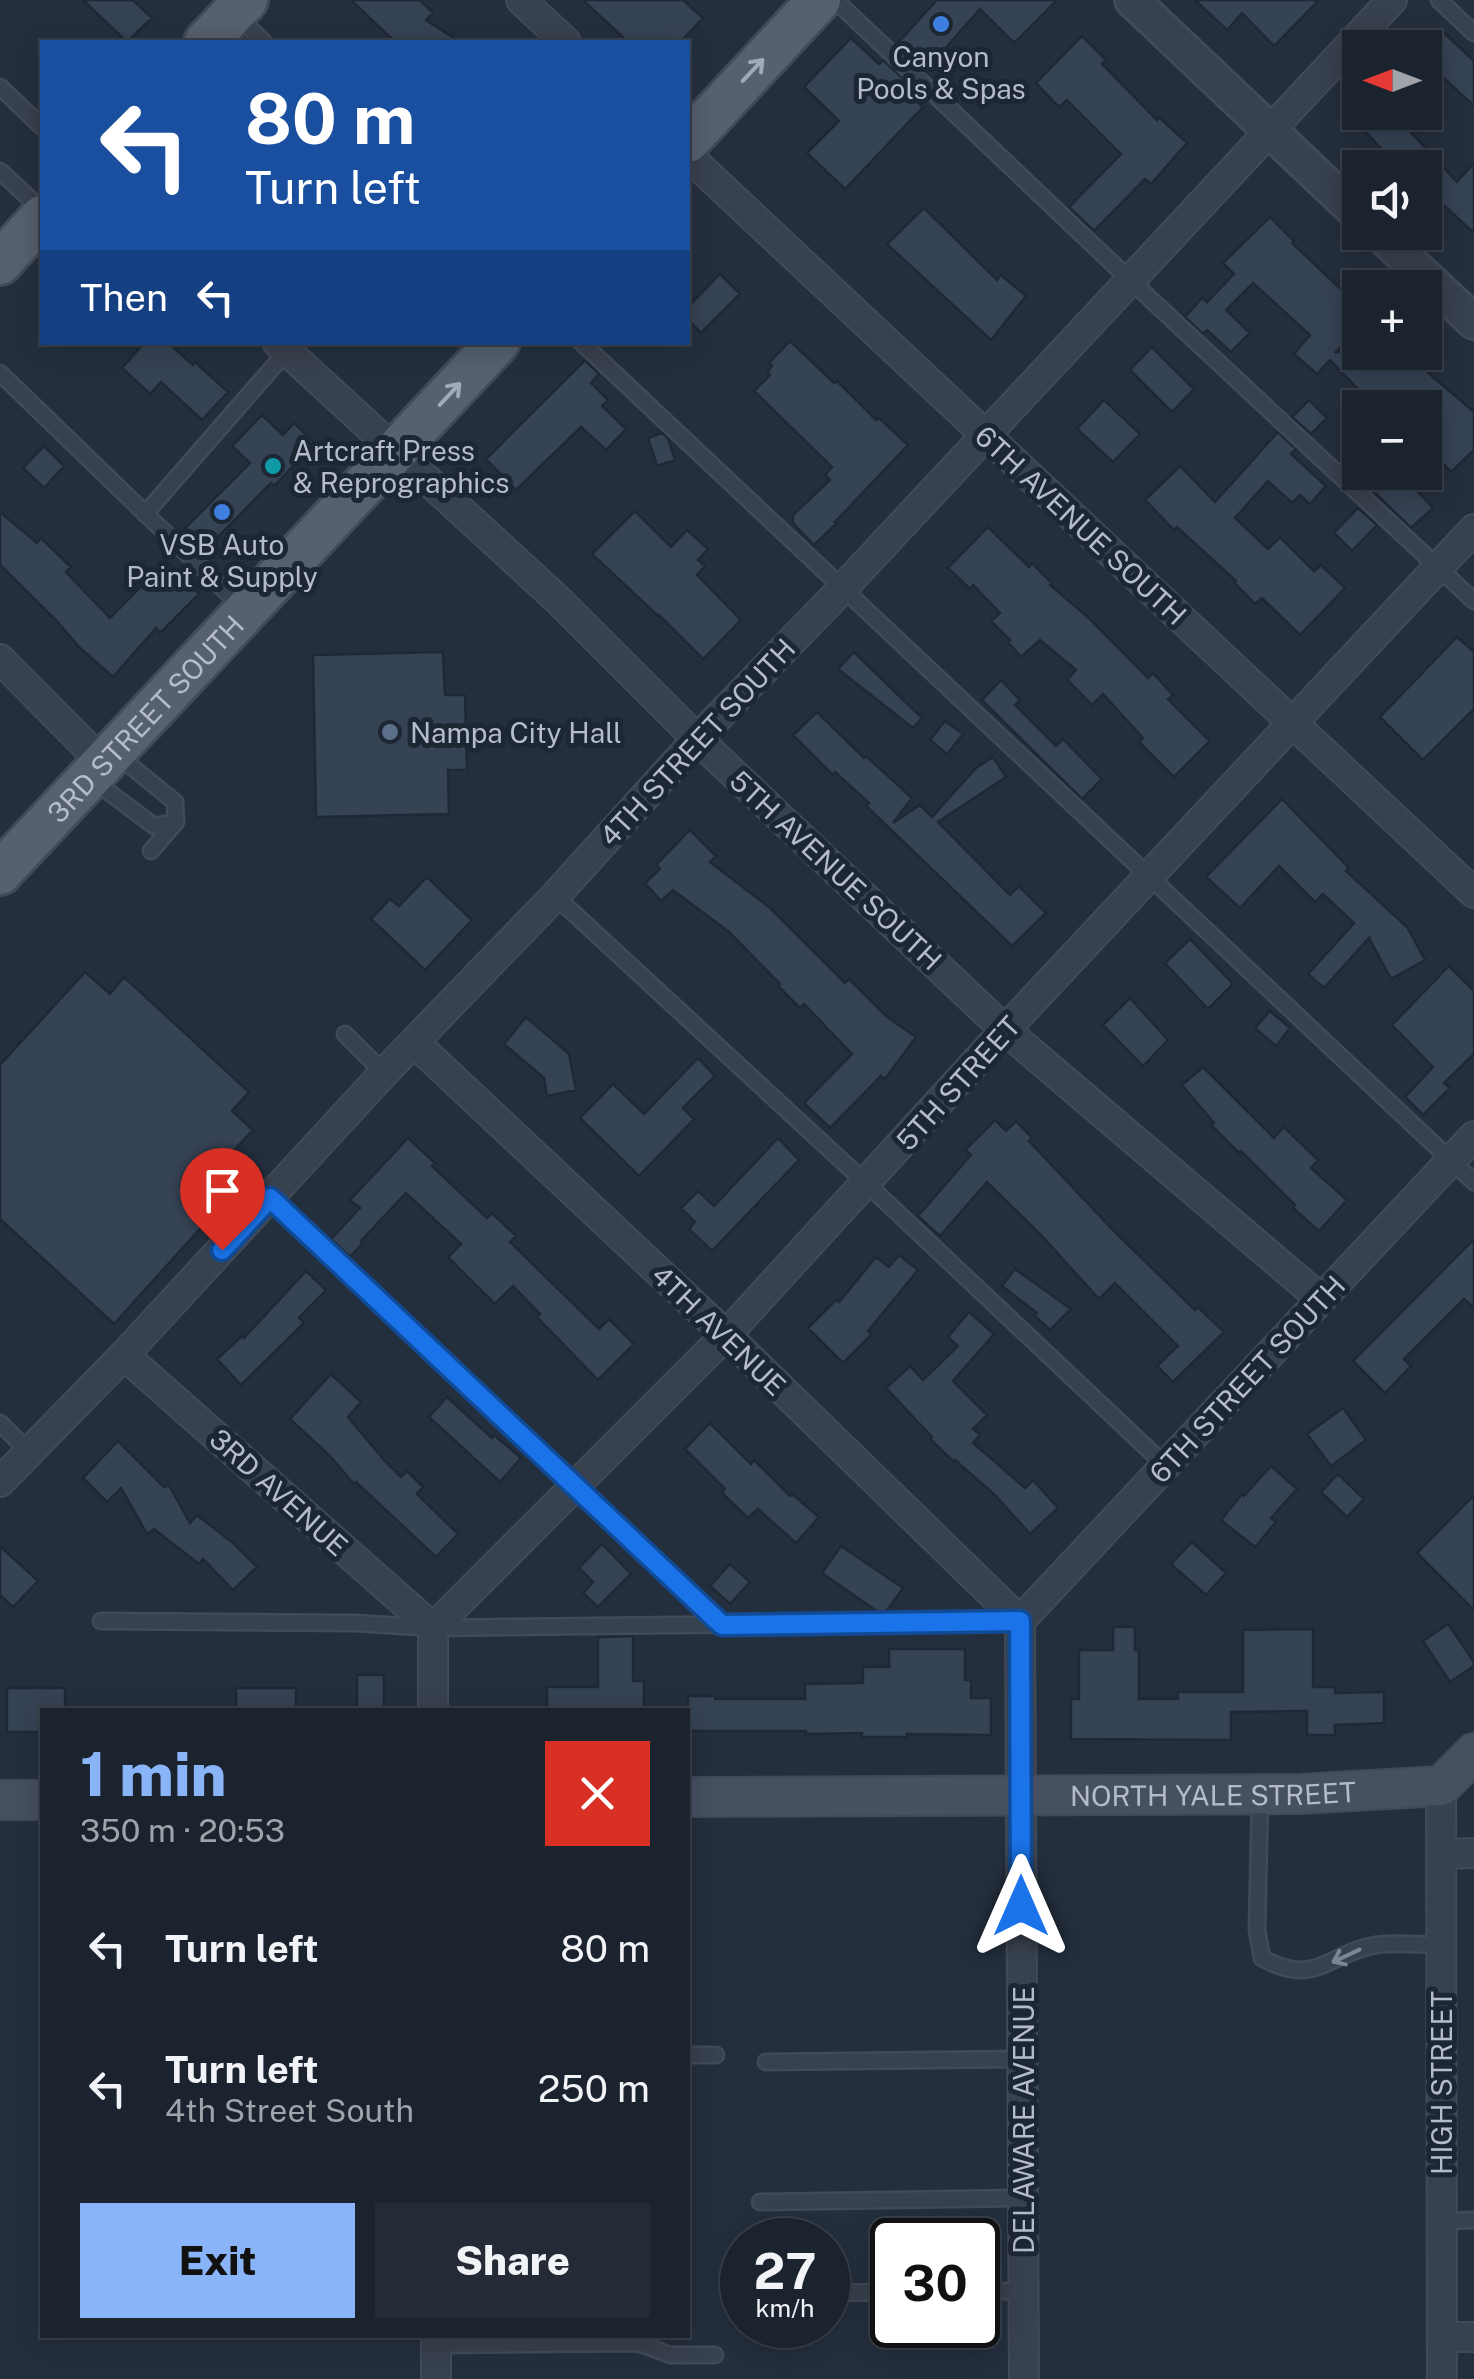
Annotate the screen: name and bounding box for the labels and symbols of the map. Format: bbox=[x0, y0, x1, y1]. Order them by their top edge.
marker: Canyon Pools & Spas bbox=[930, 13, 952, 35]
north arrow bbox=[1342, 30, 1442, 130]
place label: Canyon Pools & Spas bbox=[856, 40, 1026, 105]
one-way arrow bbox=[741, 59, 765, 83]
one-way arrow bbox=[438, 382, 462, 406]
street label: 6TH AVENUE SOUTH bbox=[969, 419, 1193, 631]
place label: Artcraft Press & Reprographics bbox=[293, 434, 510, 499]
marker: Artcraft Press & Reprographics bbox=[262, 455, 284, 477]
marker: VSB Auto Paint & Supply bbox=[211, 501, 233, 523]
place label: VSB Auto Paint & Supply bbox=[126, 528, 318, 593]
street label: 3RD STREET SOUTH bbox=[40, 608, 250, 829]
street label: 4TH STREET SOUTH bbox=[593, 632, 801, 852]
place label: Nampa City Hall bbox=[410, 716, 622, 749]
marker: Nampa City Hall bbox=[379, 721, 401, 743]
street label: 5TH AVENUE SOUTH bbox=[724, 764, 948, 976]
street label: 5TH STREET bbox=[889, 1009, 1027, 1157]
pin bbox=[180, 1148, 265, 1251]
street label: 4TH AVENUE bbox=[645, 1258, 793, 1402]
street label: 6TH STREET SOUTH bbox=[1142, 1269, 1352, 1489]
street label: 3RD AVENUE bbox=[203, 1422, 355, 1562]
street label: NORTH YALE STREET bbox=[1070, 1774, 1357, 1812]
position arrow bbox=[969, 1854, 1073, 1958]
one-way arrow bbox=[1331, 1948, 1361, 1966]
street label: DELAWARE AVENUE bbox=[1007, 1986, 1040, 2254]
street label: HIGH STREET bbox=[1425, 1991, 1458, 2175]
speed limit sign: 30 bbox=[870, 2218, 1000, 2348]

